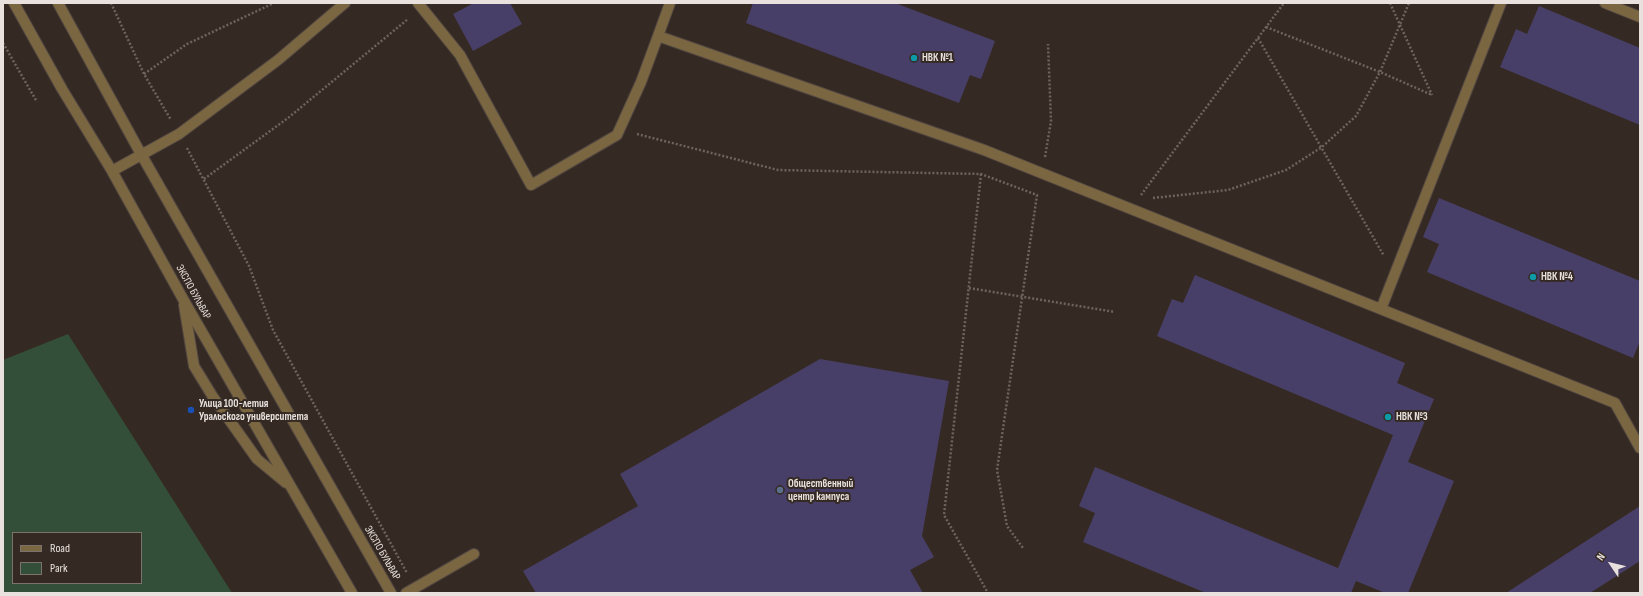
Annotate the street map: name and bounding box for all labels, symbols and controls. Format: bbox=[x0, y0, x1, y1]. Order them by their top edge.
place label: НВК №1 bbox=[922, 51, 953, 65]
marker: НВК №1 bbox=[909, 53, 919, 63]
street label: ЭКСПО БУЛЬВАР bbox=[173, 262, 213, 322]
place label: НВК №4 bbox=[1541, 270, 1573, 284]
marker: НВК №4 bbox=[1528, 272, 1538, 282]
place label: Улица 100-летия Уральского университета bbox=[199, 397, 308, 423]
marker: Улица 100-летия Уральского университета bbox=[186, 405, 196, 415]
place label: НВК №3 bbox=[1396, 410, 1428, 424]
marker: НВК №3 bbox=[1383, 412, 1393, 422]
place label: Общественный центр кампуса bbox=[788, 477, 853, 503]
marker: Общественный центр кампуса bbox=[775, 485, 785, 495]
street label: ЭКСПО БУЛЬВАР bbox=[361, 524, 403, 582]
legend bbox=[12, 532, 142, 584]
text: Road bbox=[50, 541, 70, 556]
north arrow bbox=[1591, 544, 1631, 584]
text: N bbox=[1594, 551, 1608, 563]
text: Park bbox=[50, 561, 68, 576]

